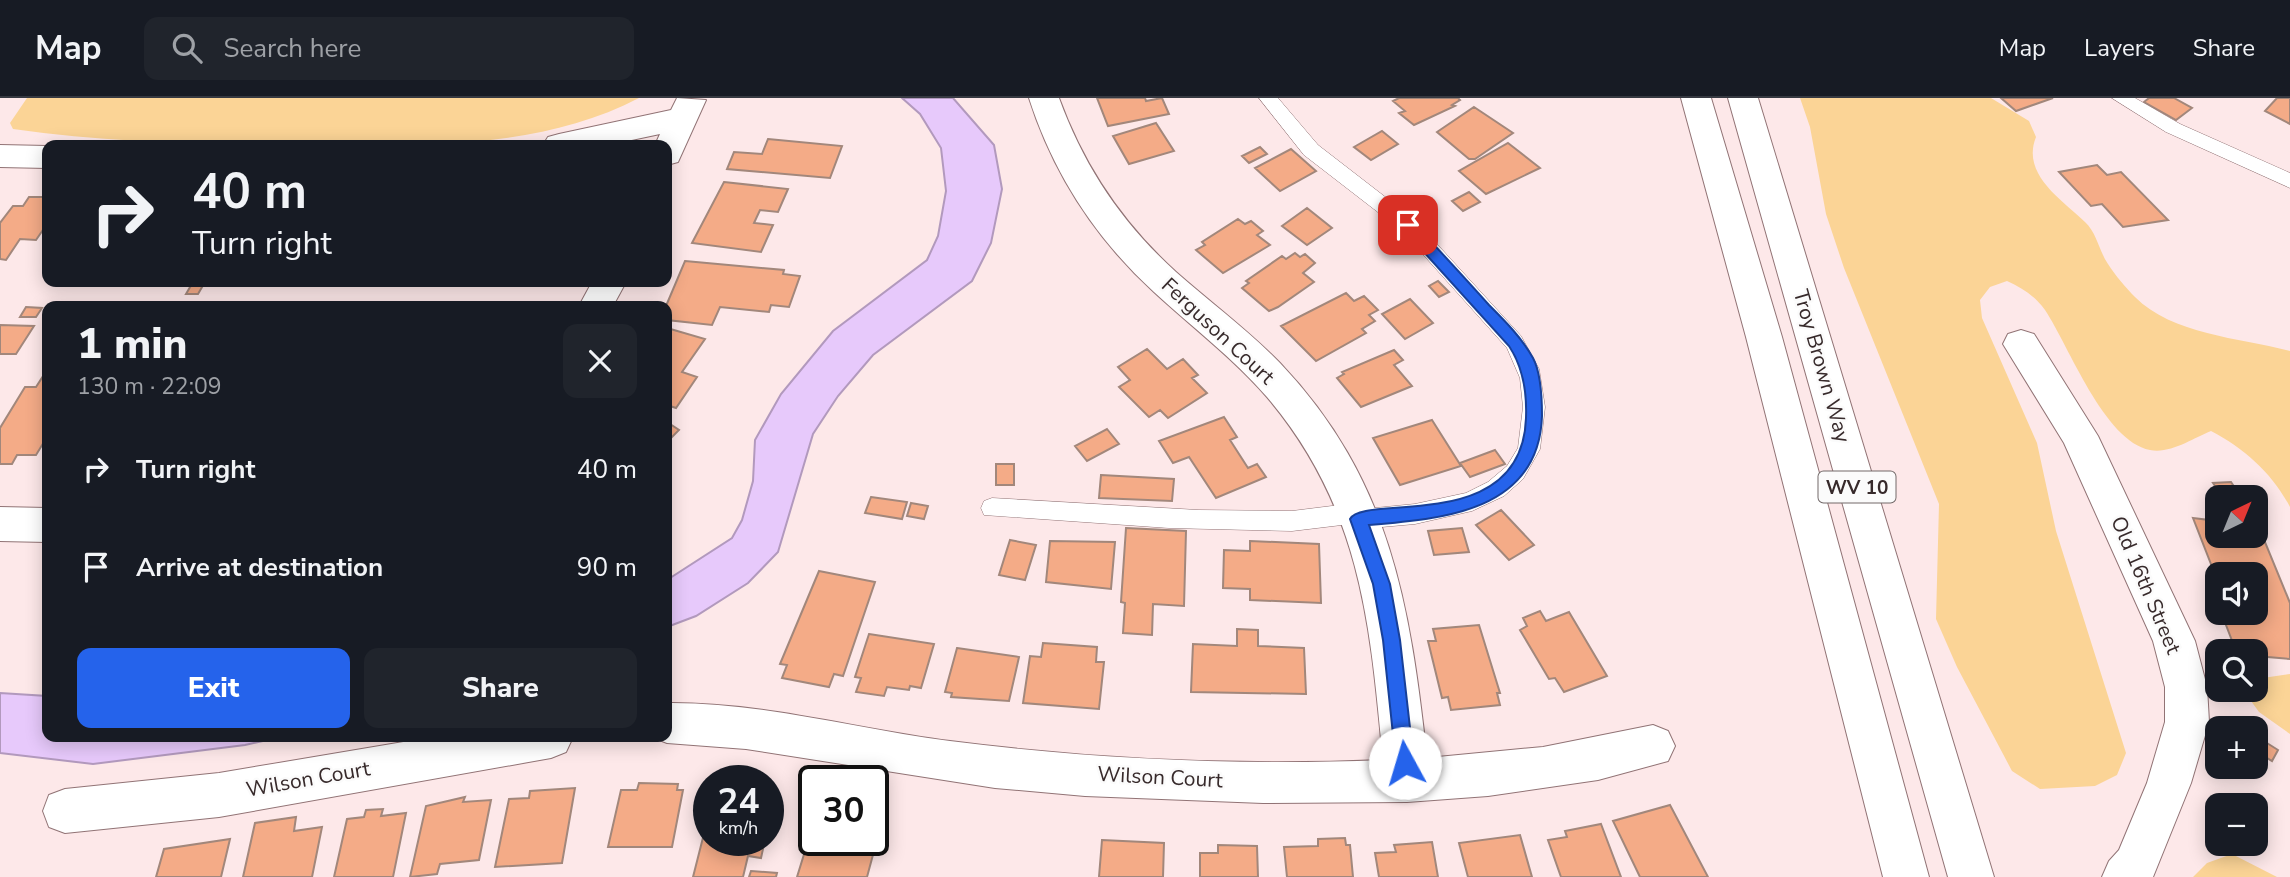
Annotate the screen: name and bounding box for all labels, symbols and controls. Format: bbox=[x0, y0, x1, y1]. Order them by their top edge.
search box bbox=[144, 17, 634, 80]
text: Map bbox=[35, 26, 102, 71]
icon: search bbox=[168, 29, 206, 67]
text: Search here bbox=[224, 31, 361, 66]
text: Map bbox=[1999, 32, 2046, 64]
text: Layers bbox=[2084, 32, 2155, 64]
text: Share bbox=[2193, 32, 2255, 64]
text: 40 m bbox=[192, 158, 307, 225]
icon: right bbox=[77, 168, 168, 259]
pin bbox=[1378, 195, 1438, 255]
icon: arrive bbox=[1389, 206, 1427, 244]
text: Turn right bbox=[192, 222, 332, 265]
street label: Ferguson Court bbox=[1155, 271, 1281, 391]
street label: Troy Brown Way bbox=[1787, 286, 1857, 446]
text: 1 min bbox=[77, 316, 187, 373]
button: close bbox=[563, 324, 637, 398]
text: 130 m · 22:09 bbox=[77, 371, 222, 402]
icon: right bbox=[77, 450, 115, 488]
text: Turn right bbox=[136, 452, 255, 487]
text: 40 m bbox=[577, 452, 637, 487]
road number: WV 10 bbox=[1818, 472, 1896, 502]
north arrow bbox=[2205, 485, 2268, 548]
map controls bbox=[2205, 485, 2268, 856]
street label: Old 16th Street bbox=[2104, 512, 2188, 659]
icon: arrive bbox=[77, 548, 115, 586]
text: Arrive at destination bbox=[136, 550, 383, 585]
text: 90 m bbox=[577, 550, 637, 585]
button: sound bbox=[2205, 562, 2268, 625]
button: search bbox=[2205, 639, 2268, 702]
button: Exit bbox=[77, 648, 350, 728]
button: Share bbox=[364, 648, 637, 728]
button: + bbox=[2205, 716, 2268, 779]
position arrow bbox=[1368, 726, 1442, 800]
street label: Wilson Court bbox=[244, 754, 373, 804]
street label: Wilson Court bbox=[1097, 760, 1224, 794]
speed limit sign: 30 bbox=[798, 765, 889, 856]
text: 24 bbox=[717, 778, 760, 825]
button: − bbox=[2205, 793, 2268, 856]
text: km/h bbox=[719, 816, 758, 840]

